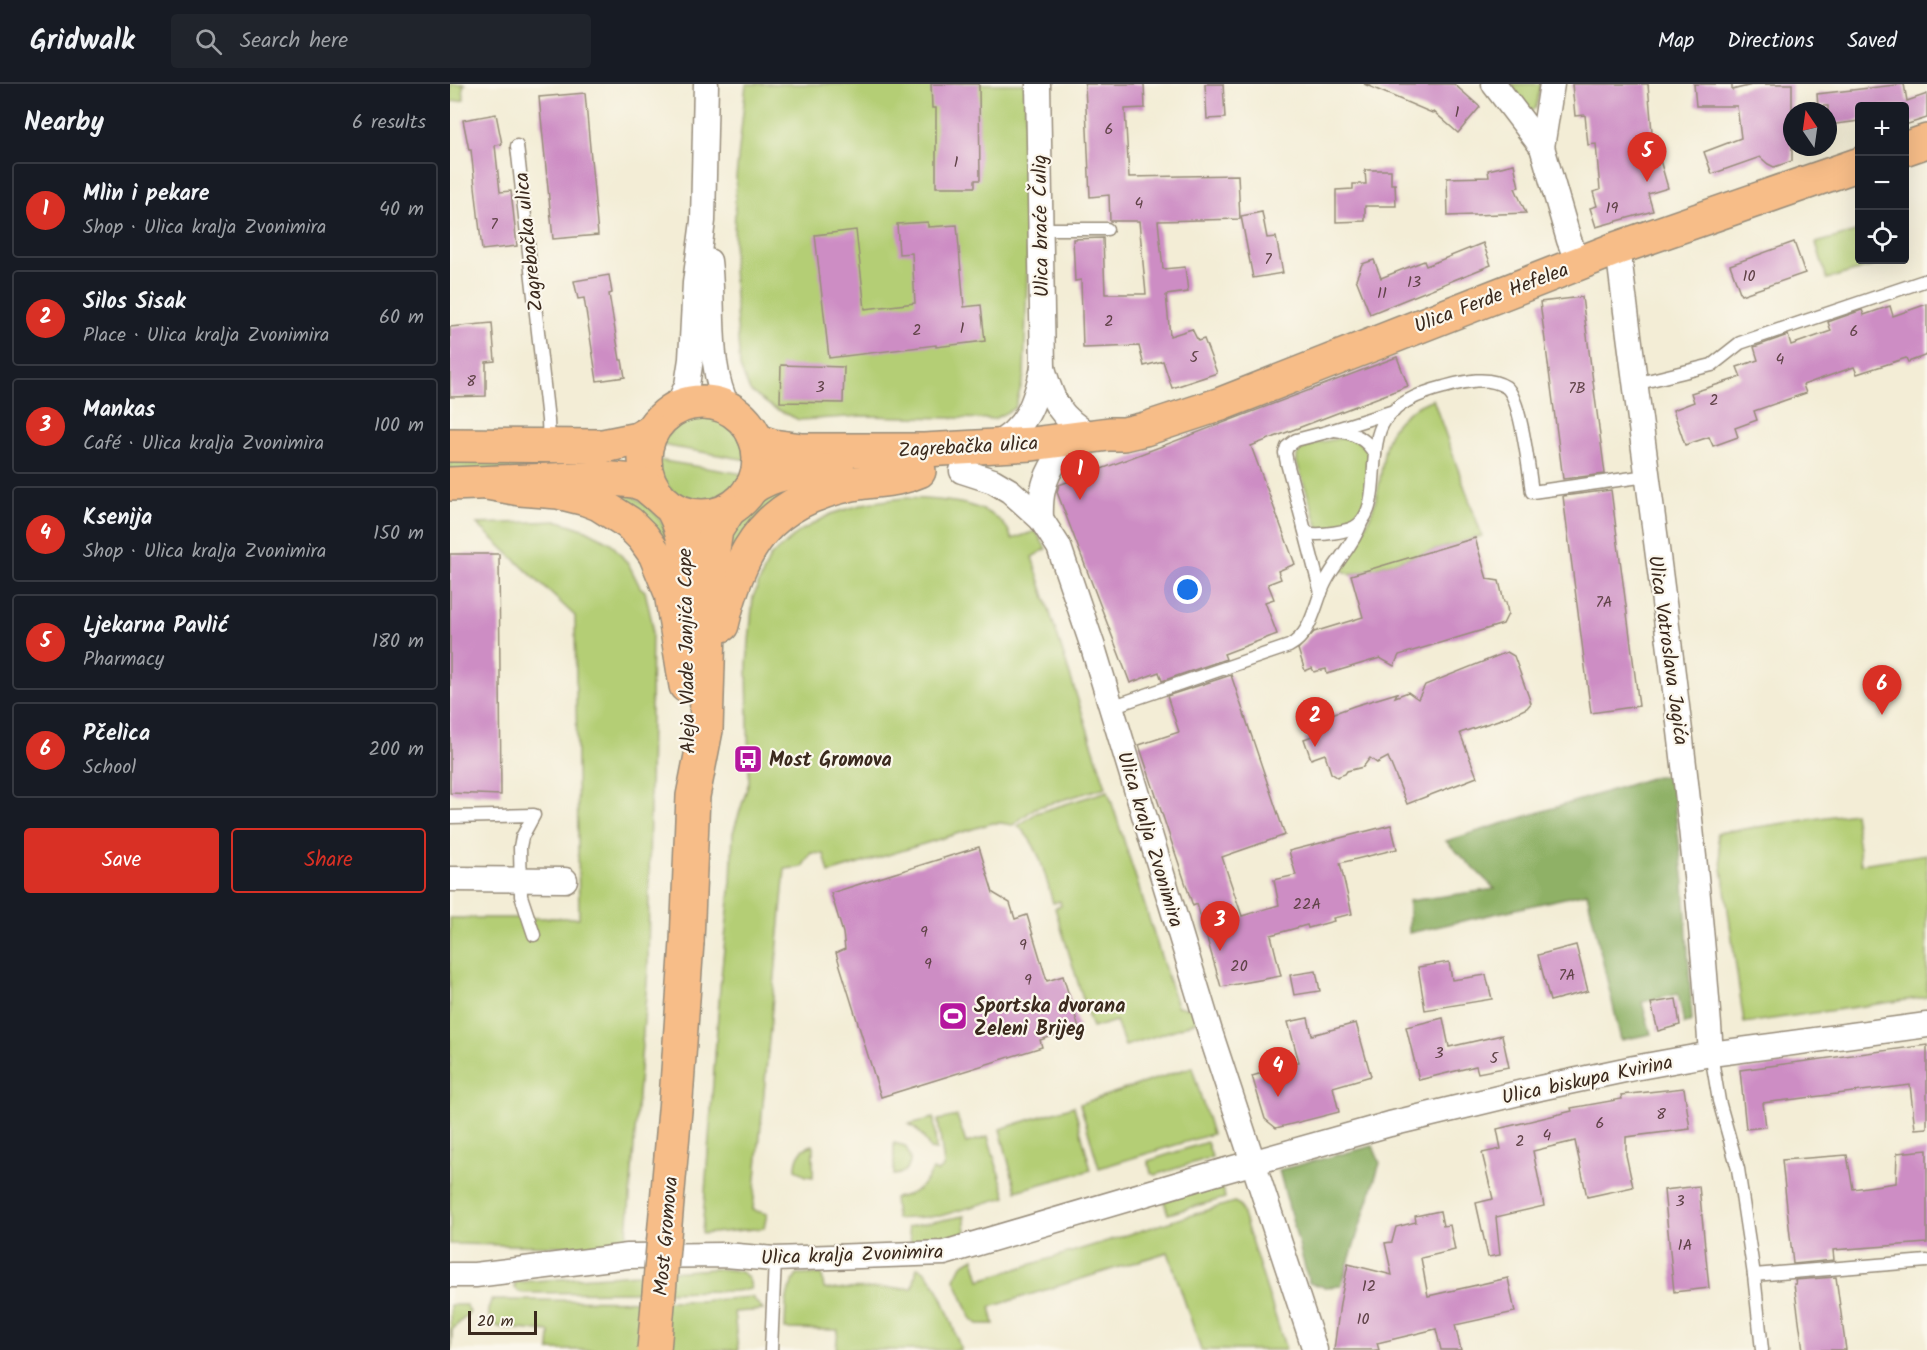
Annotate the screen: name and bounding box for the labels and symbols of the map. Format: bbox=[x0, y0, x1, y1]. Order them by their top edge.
house number: 1 bbox=[1454, 100, 1460, 125]
north arrow bbox=[1783, 102, 1837, 156]
house number: 6 bbox=[1105, 117, 1113, 142]
pin: 5 bbox=[1628, 132, 1666, 182]
house number: 1 bbox=[953, 150, 959, 175]
street label: Ulica braće Čulig bbox=[1025, 154, 1059, 298]
street label: Zagrebačka ulica bbox=[507, 170, 553, 313]
house number: 4 bbox=[1135, 191, 1144, 216]
house number: 19 bbox=[1606, 196, 1619, 221]
house number: 7 bbox=[490, 212, 498, 237]
house number: 7 bbox=[1264, 247, 1272, 272]
street label: Ulica Ferde Hefelea bbox=[1410, 255, 1574, 343]
house number: 10 bbox=[1742, 264, 1756, 289]
house number: 13 bbox=[1407, 270, 1421, 295]
house number: 11 bbox=[1377, 281, 1387, 306]
house number: 2 bbox=[1104, 309, 1114, 334]
house number: 1 bbox=[959, 316, 965, 341]
house number: 2 bbox=[912, 318, 922, 343]
house number: 6 bbox=[1850, 319, 1858, 344]
house number: 5 bbox=[1190, 345, 1200, 370]
house number: 4 bbox=[1776, 347, 1785, 372]
house number: 8 bbox=[466, 369, 476, 394]
house number: 3 bbox=[815, 375, 825, 400]
house number: 7B bbox=[1568, 376, 1586, 401]
house number: 2 bbox=[1709, 388, 1719, 413]
street label: Zagrebačka ulica bbox=[897, 428, 1039, 468]
pin: 1 bbox=[1060, 450, 1100, 500]
street label: Aleja Vlade Janjića Cape bbox=[670, 548, 706, 754]
street label: Ulica Vatroslava Jagića bbox=[1638, 553, 1696, 747]
your location bbox=[1173, 575, 1202, 604]
house number: 7A bbox=[1595, 590, 1613, 615]
pin: 6 bbox=[1862, 666, 1902, 715]
pin: 2 bbox=[1296, 698, 1334, 747]
bus stop icon: Most Gromova bbox=[732, 743, 764, 775]
place label: Most Gromova bbox=[769, 745, 892, 777]
street label: Ulica kralja Zvonimira bbox=[1107, 748, 1191, 932]
house number: 22A bbox=[1293, 892, 1321, 917]
pin: 3 bbox=[1200, 902, 1240, 951]
house number: 9 bbox=[920, 920, 928, 945]
house number: 9 bbox=[1019, 933, 1027, 958]
house number: 9 bbox=[924, 952, 932, 977]
house number: 20 bbox=[1230, 954, 1248, 979]
house number: 7A bbox=[1558, 963, 1576, 988]
house number: 9 bbox=[1024, 968, 1032, 993]
place label: Sportska dvorana Zeleni Brijeg bbox=[974, 991, 1125, 1046]
sports icon: Sportska dvorana Zeleni Brijeg bbox=[937, 1000, 969, 1032]
house number: 3 bbox=[1434, 1041, 1444, 1066]
house number: 5 bbox=[1490, 1046, 1500, 1071]
street label: Ulica biskupa Kvirina bbox=[1499, 1047, 1676, 1115]
pin: 4 bbox=[1258, 1048, 1298, 1097]
house number: 8 bbox=[1656, 1102, 1666, 1127]
house number: 6 bbox=[1596, 1111, 1604, 1136]
house number: 4 bbox=[1543, 1123, 1552, 1148]
house number: 2 bbox=[1515, 1129, 1525, 1154]
street label: Most Gromova bbox=[646, 1175, 688, 1297]
house number: 3 bbox=[1675, 1189, 1685, 1214]
house number: 1A bbox=[1678, 1233, 1693, 1258]
street label: Ulica kralja Zvonimira bbox=[760, 1237, 944, 1275]
house number: 12 bbox=[1362, 1274, 1376, 1299]
house number: 10 bbox=[1356, 1307, 1370, 1332]
scale bar bbox=[468, 1308, 537, 1336]

